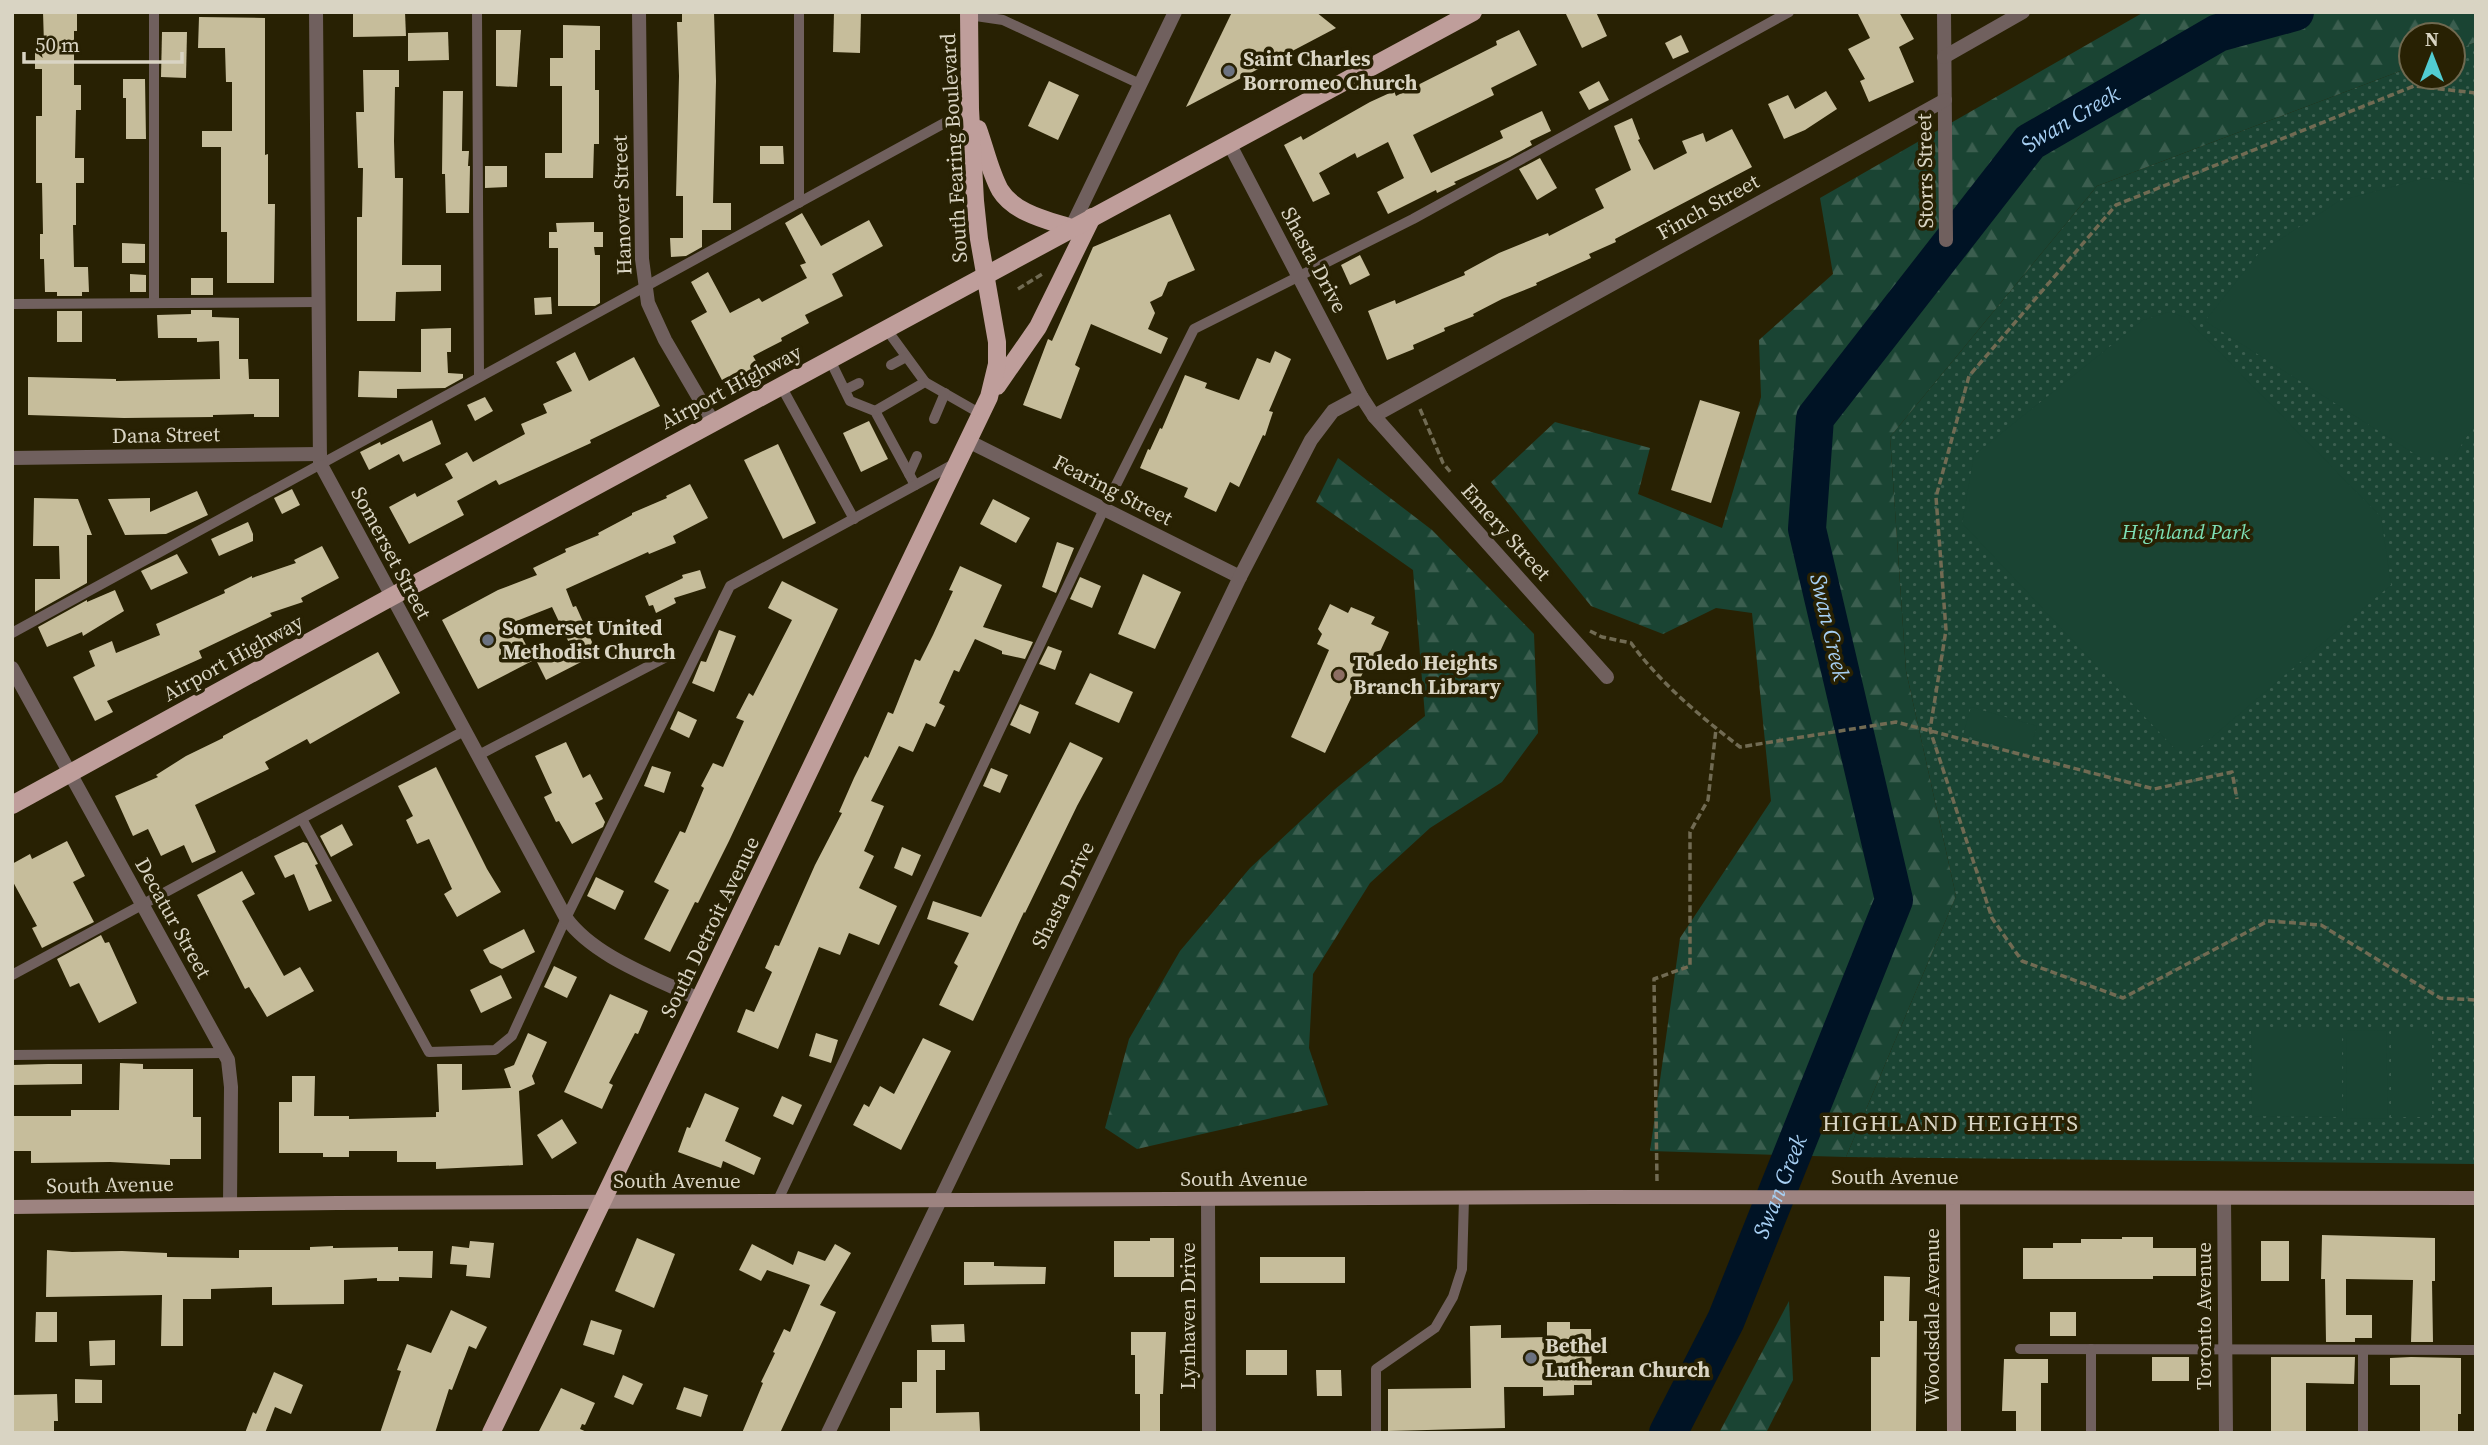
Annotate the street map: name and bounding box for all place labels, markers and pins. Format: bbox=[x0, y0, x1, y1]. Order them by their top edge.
place label: Saint Charles Borromeo Church bbox=[1243, 44, 1417, 97]
marker: Saint Charles Borromeo Church bbox=[1221, 63, 1237, 79]
place label: Somerset United Methodist Church bbox=[502, 613, 676, 666]
marker: Somerset United Methodist Church bbox=[480, 632, 496, 648]
place label: Toledo Heights Branch Library bbox=[1353, 648, 1502, 701]
marker: Toledo Heights Branch Library bbox=[1331, 667, 1347, 683]
place label: Bethel Lutheran Church bbox=[1545, 1331, 1710, 1384]
marker: Bethel Lutheran Church bbox=[1523, 1350, 1539, 1366]

